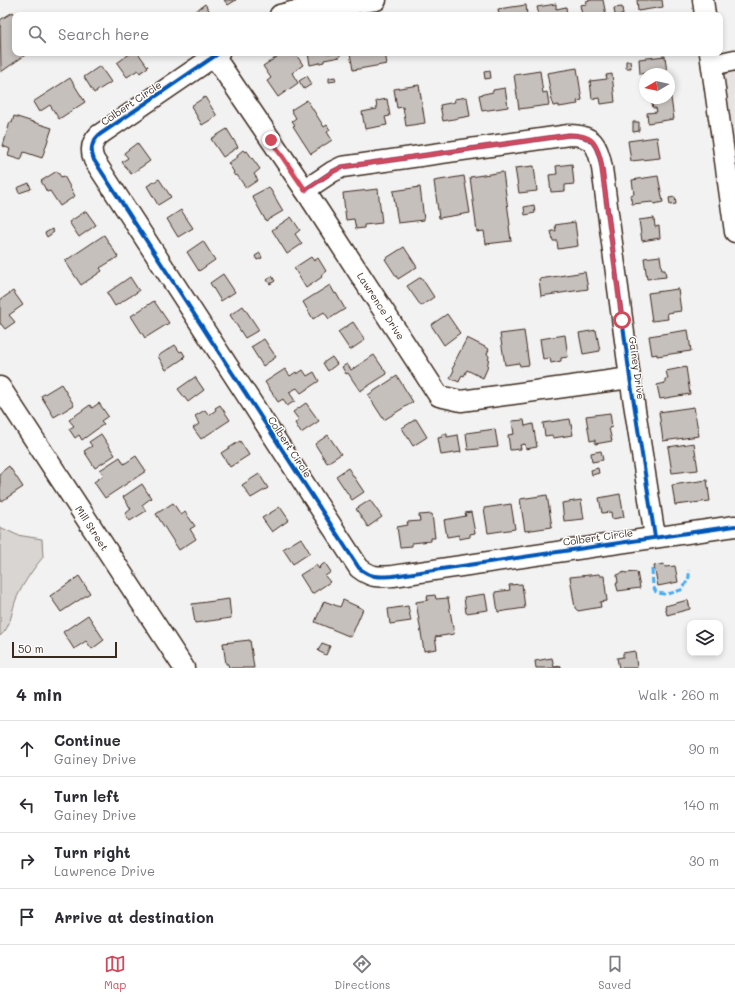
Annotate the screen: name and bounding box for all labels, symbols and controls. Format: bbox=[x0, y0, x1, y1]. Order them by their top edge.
search box bbox=[12, 12, 723, 56]
icon: search bbox=[26, 23, 48, 45]
text: Search here bbox=[58, 24, 149, 44]
north arrow bbox=[639, 68, 675, 104]
street label: Colbert Circle bbox=[98, 77, 164, 129]
route end bbox=[262, 131, 280, 149]
street label: Lawrence Drive bbox=[354, 270, 408, 342]
route start bbox=[613, 311, 631, 329]
street label: Gainey Drive bbox=[626, 336, 648, 400]
street label: Colbert Circle bbox=[265, 414, 315, 480]
street label: Mill Street bbox=[72, 503, 112, 553]
street label: Colbert Circle bbox=[562, 525, 634, 549]
map controls bbox=[687, 620, 723, 656]
button: layers bbox=[687, 620, 723, 656]
scale bar bbox=[12, 640, 117, 659]
text: 50 m bbox=[18, 641, 44, 656]
text: 4 min bbox=[16, 683, 62, 705]
text: Walk · 260 m bbox=[638, 686, 719, 703]
text: Continue bbox=[54, 730, 121, 750]
icon: ahead bbox=[16, 738, 38, 760]
text: 90 m bbox=[689, 740, 719, 757]
text: Gainey Drive bbox=[54, 750, 136, 767]
text: Turn left bbox=[54, 786, 119, 806]
icon: left bbox=[16, 794, 38, 816]
text: 140 m bbox=[683, 796, 719, 813]
text: Gainey Drive bbox=[54, 806, 136, 823]
text: Turn right bbox=[54, 842, 131, 862]
icon: right bbox=[16, 850, 38, 872]
text: 30 m bbox=[689, 852, 719, 869]
text: Lawrence Drive bbox=[54, 862, 155, 879]
icon: arrive bbox=[16, 906, 38, 928]
text: Arrive at destination bbox=[54, 907, 214, 927]
tab: Map bbox=[104, 953, 126, 992]
tab: Directions bbox=[334, 953, 390, 992]
tab: Saved bbox=[598, 953, 631, 992]

